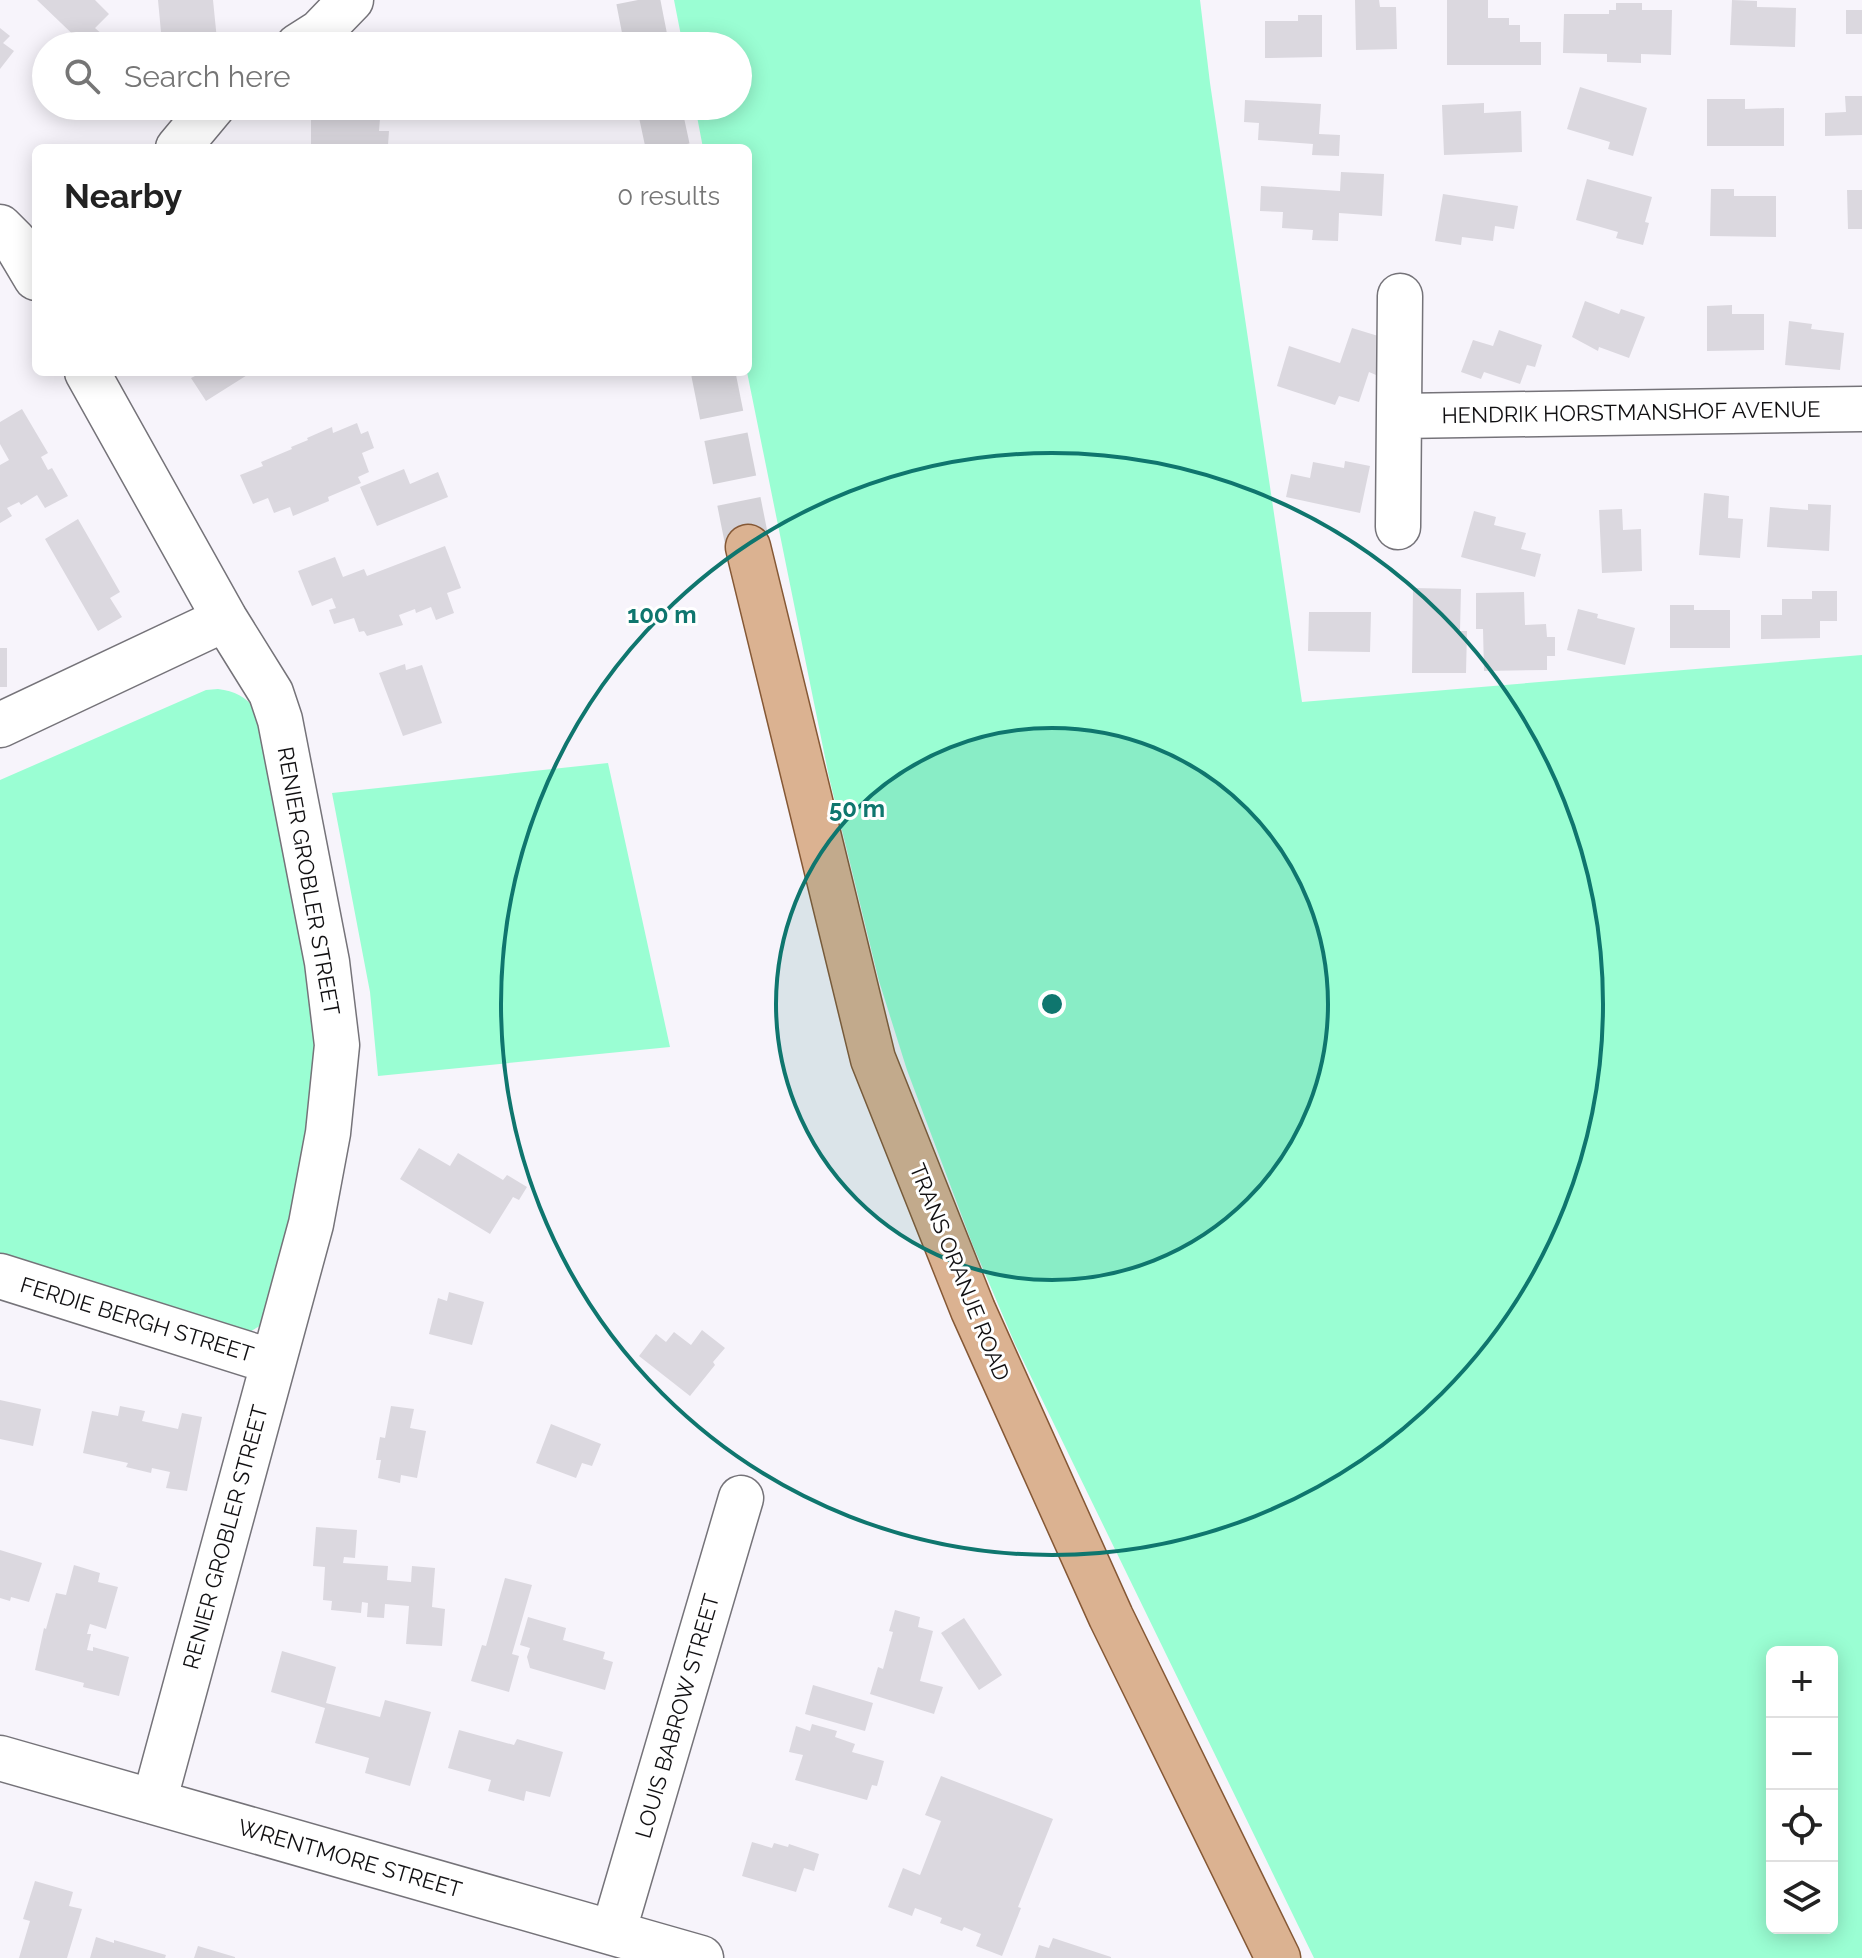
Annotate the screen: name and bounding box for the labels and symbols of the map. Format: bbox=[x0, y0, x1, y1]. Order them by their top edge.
street label: HENDRIK HORSTMANSHOF AVENUE bbox=[1441, 396, 1821, 428]
text: 100 m bbox=[627, 600, 697, 629]
street label: RENIER GROBLER STREET bbox=[273, 745, 346, 1018]
text: 50 m bbox=[829, 794, 885, 823]
centre of rings bbox=[1038, 990, 1066, 1018]
street label: TRANS ORANJE ROAD bbox=[905, 1160, 1015, 1384]
street label: FERDIE BERGH STREET bbox=[17, 1271, 257, 1367]
street label: RENIER GROBLER STREET bbox=[177, 1402, 273, 1672]
street label: LOUIS BABROW STREET bbox=[630, 1590, 725, 1841]
street label: WRENTMORE STREET bbox=[235, 1814, 465, 1903]

